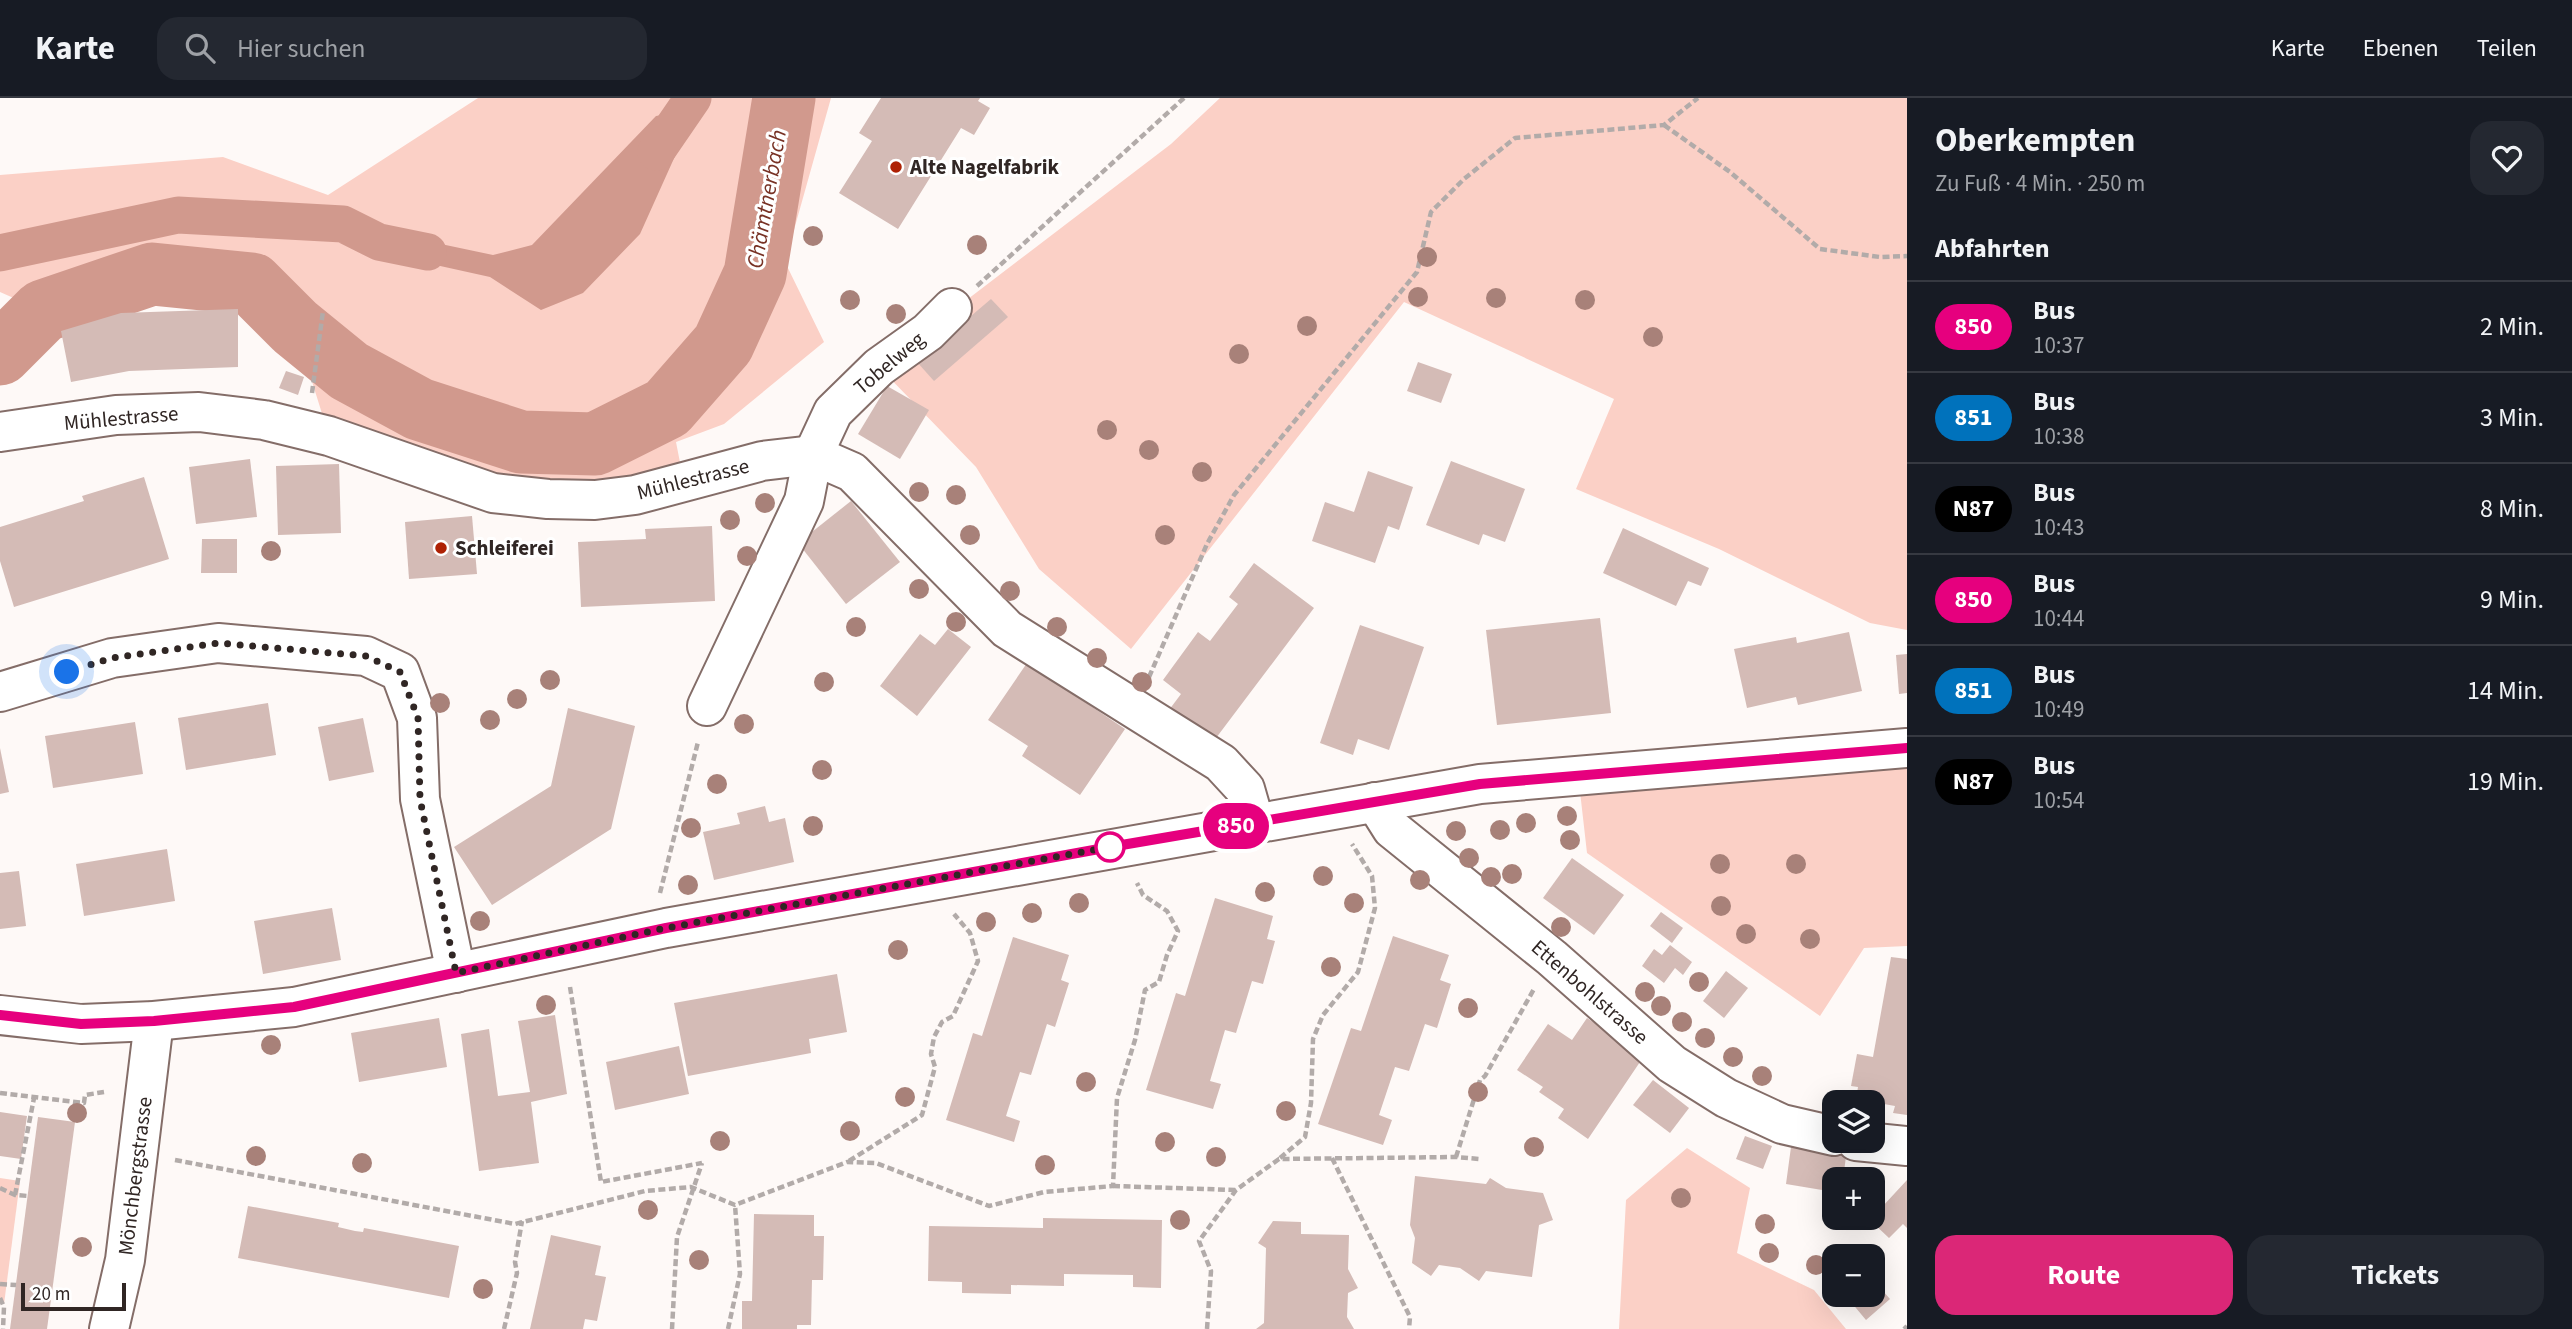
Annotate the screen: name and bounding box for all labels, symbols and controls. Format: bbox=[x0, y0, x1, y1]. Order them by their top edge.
search box bbox=[157, 17, 647, 80]
text: Karte bbox=[35, 25, 115, 72]
icon: search bbox=[181, 29, 219, 67]
text: Hier suchen bbox=[237, 30, 366, 67]
text: Karte bbox=[2271, 31, 2325, 66]
text: Ebenen bbox=[2363, 31, 2439, 66]
text: Teilen bbox=[2477, 31, 2537, 66]
text: Oberkempten bbox=[1935, 117, 2135, 164]
button: heart bbox=[2470, 121, 2544, 195]
water label: Chämtnerbach bbox=[738, 127, 795, 271]
place label: Alte Nagelfabrik bbox=[909, 152, 1060, 182]
marker: Alte Nagelfabrik bbox=[888, 159, 904, 175]
text: Zu Fuß · 4 Min. · 250 m bbox=[1935, 167, 2145, 200]
text: Abfahrten bbox=[1935, 230, 2050, 267]
text: Bus bbox=[2033, 292, 2075, 329]
text: 2 Min. bbox=[2480, 308, 2544, 345]
text: 850 bbox=[1954, 309, 1993, 344]
street label: Tobelweg bbox=[847, 324, 931, 402]
text: 10:37 bbox=[2033, 329, 2084, 362]
text: Bus bbox=[2033, 383, 2075, 420]
street label: Mühlestrasse bbox=[63, 398, 179, 438]
text: 3 Min. bbox=[2480, 399, 2544, 436]
text: 851 bbox=[1954, 400, 1993, 435]
text: 10:38 bbox=[2033, 420, 2084, 453]
street label: Mühlestrasse bbox=[634, 451, 752, 507]
text: Bus bbox=[2033, 474, 2075, 511]
text: 8 Min. bbox=[2480, 490, 2544, 527]
text: N87 bbox=[1953, 491, 1994, 526]
text: 10:43 bbox=[2033, 511, 2084, 544]
place label: Schleiferei bbox=[455, 533, 554, 563]
marker: Schleiferei bbox=[433, 540, 449, 556]
text: Bus bbox=[2033, 565, 2075, 602]
text: 9 Min. bbox=[2480, 581, 2544, 618]
text: 850 bbox=[1954, 582, 1993, 617]
text: 10:44 bbox=[2033, 602, 2084, 635]
your location bbox=[49, 654, 84, 689]
text: Bus bbox=[2033, 656, 2075, 693]
text: 14 Min. bbox=[2467, 672, 2544, 709]
text: 851 bbox=[1954, 673, 1993, 708]
text: 10:49 bbox=[2033, 693, 2084, 726]
text: Bus bbox=[2033, 747, 2075, 784]
text: 19 Min. bbox=[2467, 763, 2544, 800]
text: N87 bbox=[1953, 764, 1994, 799]
text: 10:54 bbox=[2033, 784, 2084, 817]
line badge: 850 bbox=[1196, 803, 1276, 849]
text: 850 bbox=[1217, 808, 1255, 843]
unlabelled marker bbox=[1095, 832, 1125, 862]
street label: Ettenbohlstrasse bbox=[1525, 933, 1655, 1051]
map controls bbox=[1822, 1090, 1885, 1307]
button: layers bbox=[1822, 1090, 1885, 1153]
street label: Mönchbergstrasse bbox=[110, 1095, 160, 1257]
button: + bbox=[1822, 1167, 1885, 1230]
button: Route bbox=[1935, 1235, 2233, 1315]
button: Tickets bbox=[2247, 1235, 2544, 1315]
button: − bbox=[1822, 1244, 1885, 1307]
scale bar bbox=[21, 1280, 126, 1312]
text: 20 m bbox=[32, 1281, 70, 1308]

